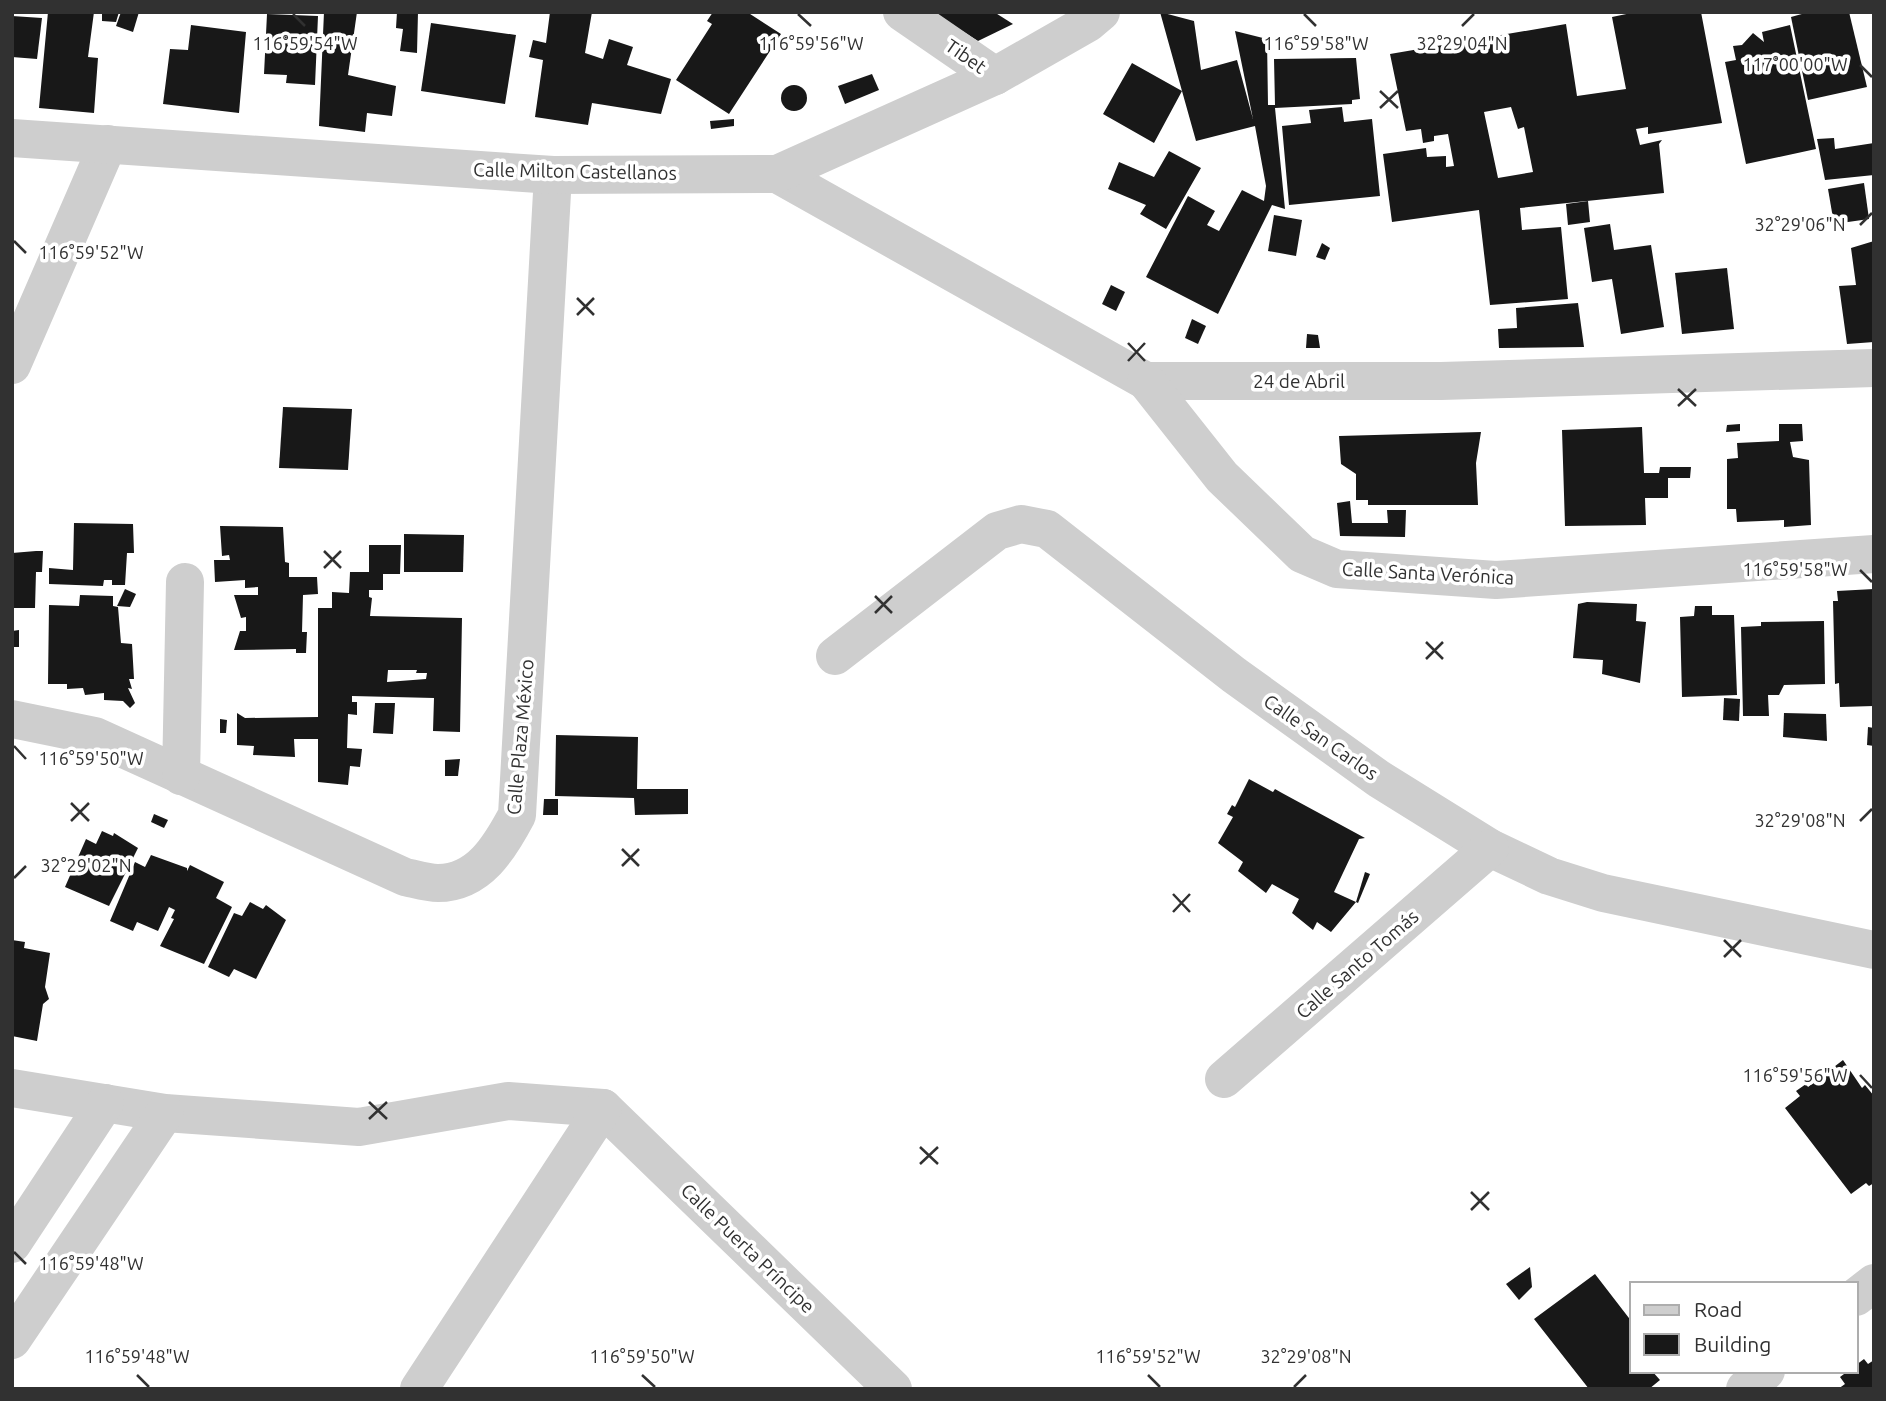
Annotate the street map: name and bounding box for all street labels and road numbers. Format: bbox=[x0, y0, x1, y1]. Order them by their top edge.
street label: Tibet bbox=[941, 34, 991, 78]
street label: Calle Milton Castellanos bbox=[473, 158, 677, 184]
street label: 24 de Abril bbox=[1253, 370, 1345, 392]
street label: Calle Santa Verónica bbox=[1341, 557, 1515, 589]
street label: Calle Plaza México bbox=[502, 658, 538, 816]
street label: Calle San Carlos bbox=[1260, 690, 1382, 784]
street label: Calle Santo Tomás bbox=[1291, 905, 1423, 1023]
street label: Calle Puerta Príncipe bbox=[677, 1179, 819, 1317]

